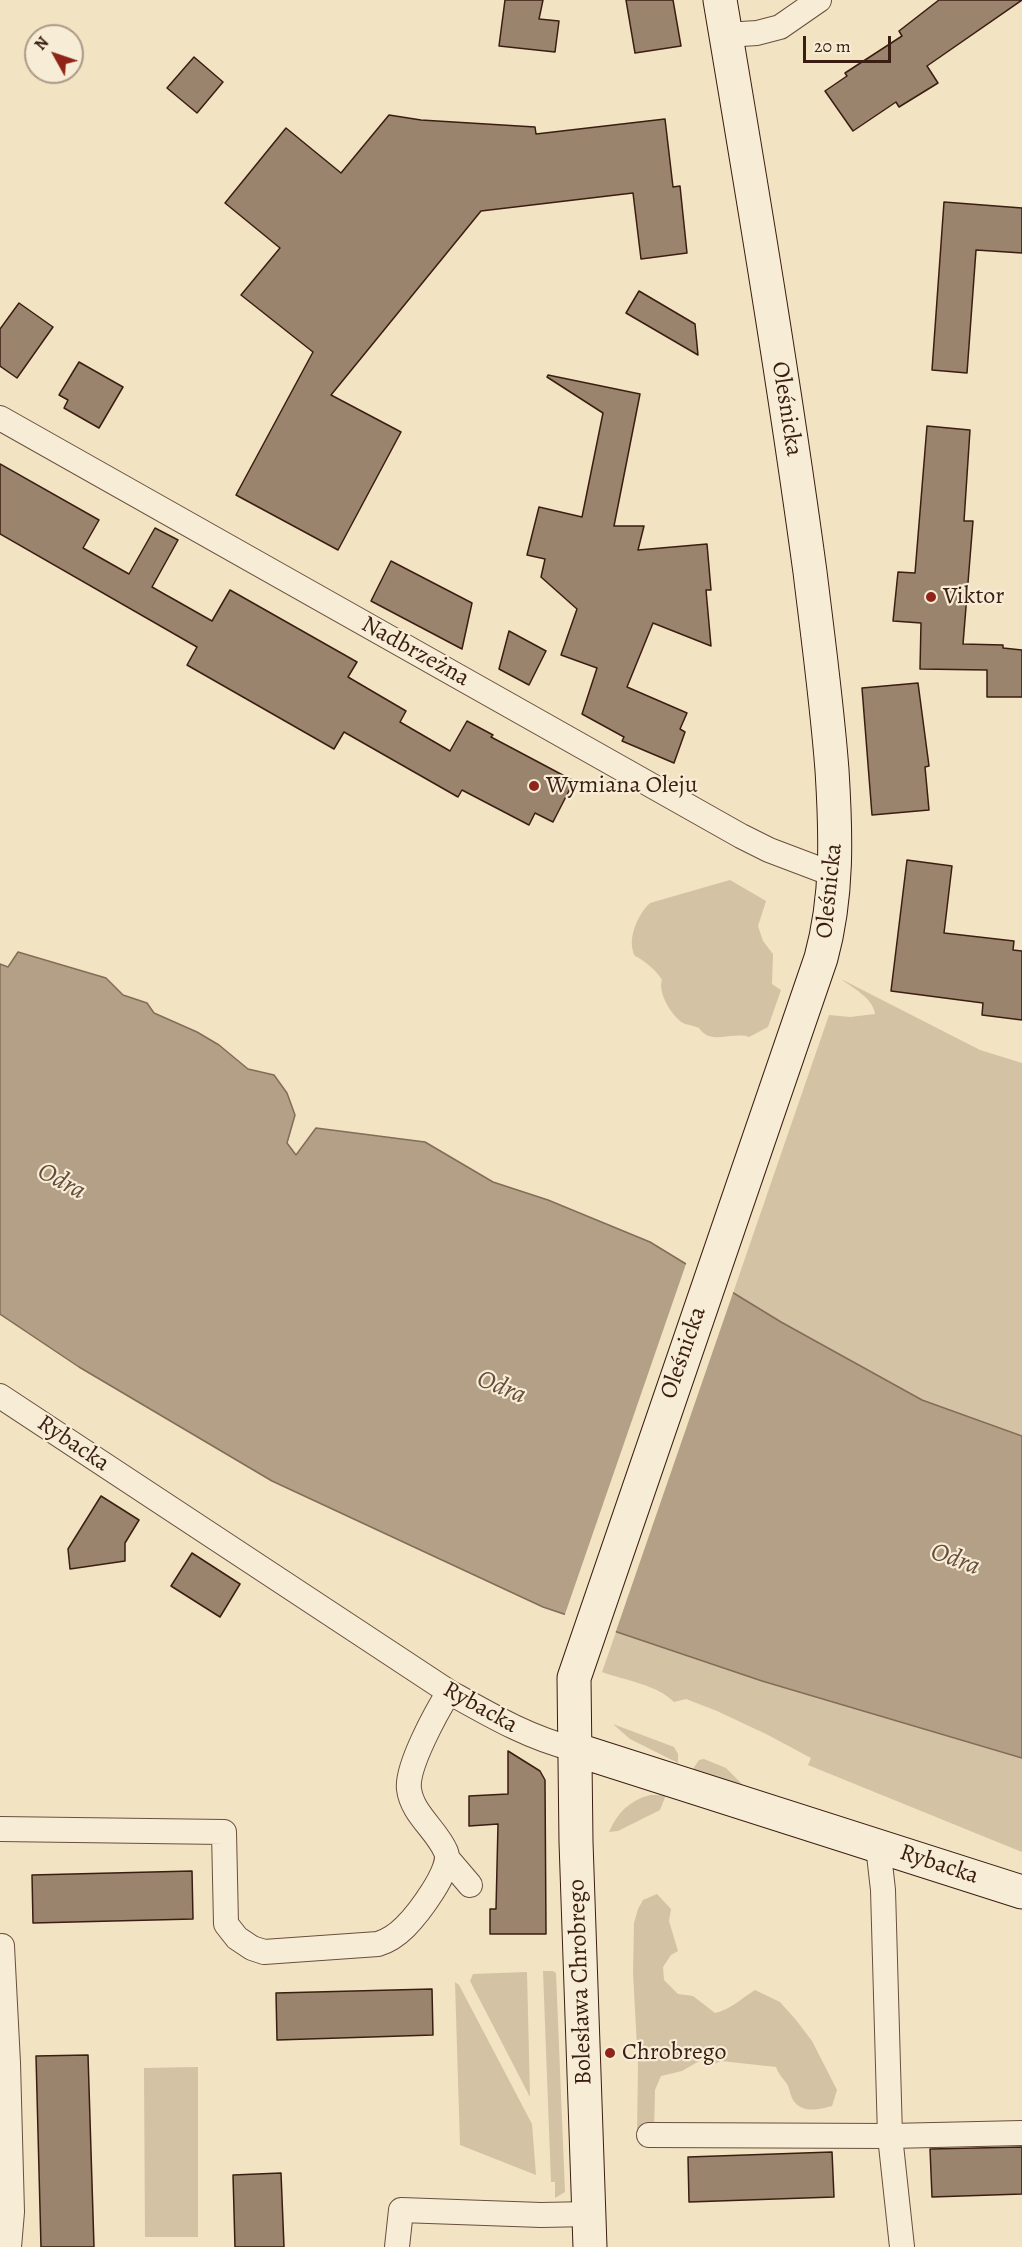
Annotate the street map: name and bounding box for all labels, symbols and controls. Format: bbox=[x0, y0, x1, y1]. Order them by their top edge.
north arrow bbox=[24, 24, 84, 84]
scale bar bbox=[806, 24, 894, 62]
text: N bbox=[30, 32, 54, 55]
text: 20 m bbox=[814, 34, 851, 58]
street label: Oleśnicka bbox=[764, 360, 808, 458]
place label: Viktor bbox=[943, 583, 1004, 611]
marker: Viktor bbox=[924, 590, 938, 604]
street label: Nadbrzeżna bbox=[356, 610, 474, 694]
place label: Wymiana Oleju bbox=[546, 772, 698, 800]
marker: Wymiana Oleju bbox=[527, 779, 541, 793]
street label: Oleśnicka bbox=[811, 842, 849, 940]
water label: Odra bbox=[32, 1156, 90, 1208]
street label: Oleśnicka bbox=[655, 1303, 713, 1403]
water label: Odra bbox=[472, 1364, 530, 1412]
street label: Rybacka bbox=[31, 1409, 115, 1479]
water label: Odra bbox=[926, 1537, 984, 1583]
street label: Rybacka bbox=[438, 1676, 522, 1740]
street label: Rybacka bbox=[896, 1839, 982, 1891]
street label: Bolesława Chrobrego bbox=[563, 1878, 599, 2086]
place label: Chrobrego bbox=[622, 2039, 726, 2067]
marker: Chrobrego bbox=[603, 2046, 617, 2060]

